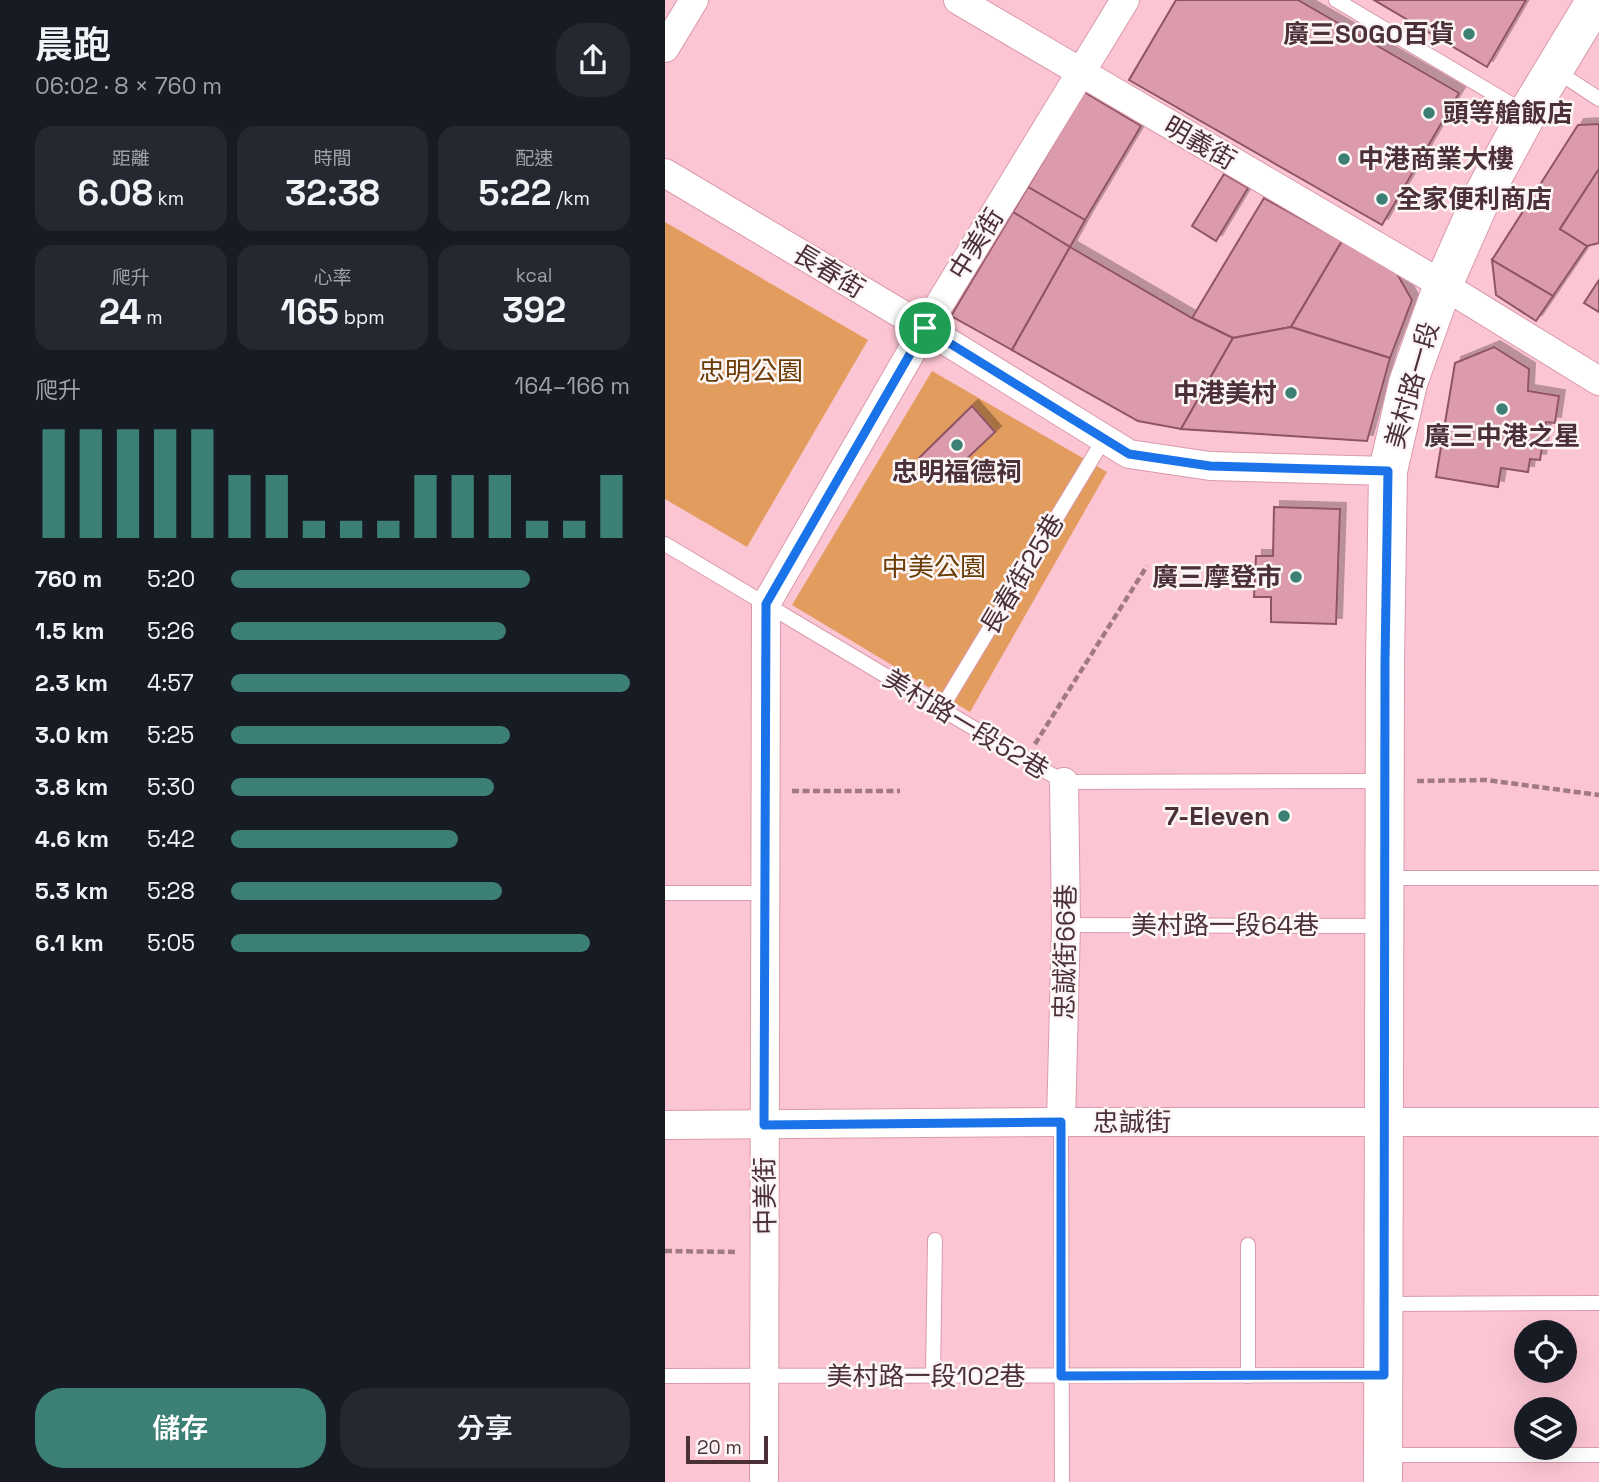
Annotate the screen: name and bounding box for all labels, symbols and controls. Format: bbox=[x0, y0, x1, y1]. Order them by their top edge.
place label: 廣三SOGO百貨 bbox=[1283, 17, 1455, 51]
text: 晨跑 bbox=[35, 21, 111, 69]
button: share bbox=[556, 23, 630, 97]
marker: 廣三SOGO百貨 bbox=[1461, 26, 1477, 42]
text: 06:02 · 8 × 760 m bbox=[35, 71, 222, 101]
place label: 頭等艙飯店 bbox=[1443, 96, 1573, 130]
marker: 頭等艙飯店 bbox=[1421, 105, 1437, 121]
street label: 明義街 bbox=[1158, 109, 1242, 177]
place label: 中港商業大樓 bbox=[1358, 142, 1514, 176]
text: 距離 bbox=[112, 146, 150, 171]
text: 時間 bbox=[313, 146, 352, 171]
text: 配速 bbox=[515, 146, 553, 171]
marker: 中港商業大樓 bbox=[1336, 151, 1352, 167]
text: 6.08 bbox=[77, 171, 153, 215]
text: 32:38 bbox=[285, 171, 380, 215]
text: 5:22 bbox=[478, 171, 551, 215]
place label: 全家便利商店 bbox=[1396, 182, 1552, 216]
text: km bbox=[153, 186, 184, 211]
text: /km bbox=[551, 186, 590, 211]
marker: 全家便利商店 bbox=[1374, 191, 1390, 207]
street label: 中美街 bbox=[941, 202, 1011, 286]
street label: 長春街 bbox=[787, 236, 871, 306]
text: kcal bbox=[516, 263, 553, 288]
text: 爬升 bbox=[112, 265, 150, 290]
text: 心率 bbox=[313, 265, 352, 290]
text: 392 bbox=[502, 288, 566, 332]
text: 24 bbox=[99, 290, 141, 334]
text: 165 bbox=[280, 290, 339, 334]
pin bbox=[895, 298, 955, 358]
text: m bbox=[141, 305, 163, 330]
text: bpm bbox=[339, 305, 385, 330]
icon: arrive bbox=[906, 309, 944, 347]
street label: 美村路一段 bbox=[1378, 318, 1446, 452]
park label: 忠明公園 bbox=[699, 354, 803, 388]
text: 164–166 m bbox=[515, 371, 630, 401]
text: 爬升 bbox=[35, 375, 81, 405]
place label: 中港美村 bbox=[1173, 376, 1277, 410]
marker: 中港美村 bbox=[1283, 385, 1299, 401]
marker: 廣三中港之星 bbox=[1494, 401, 1510, 417]
place label: 廣三中港之星 bbox=[1424, 419, 1580, 453]
marker: 忠明福德祠 bbox=[949, 437, 965, 453]
place label: 忠明福德祠 bbox=[892, 455, 1022, 489]
street label: 長春街25巷 bbox=[973, 507, 1071, 641]
park label: 中美公園 bbox=[882, 550, 986, 584]
place label: 廣三摩登市 bbox=[1152, 560, 1282, 594]
text: 760 m bbox=[35, 564, 102, 594]
text: 5:20 bbox=[147, 564, 195, 594]
marker: 廣三摩登市 bbox=[1288, 569, 1304, 585]
text: 1.5 km bbox=[35, 616, 105, 646]
text: 5:26 bbox=[147, 616, 195, 646]
street label: 美村路一段52巷 bbox=[877, 661, 1055, 787]
text: 2.3 km bbox=[35, 668, 108, 698]
text: 4:57 bbox=[147, 668, 194, 698]
text: 3.0 km bbox=[35, 720, 109, 750]
text: 5:25 bbox=[147, 720, 194, 750]
text: 3.8 km bbox=[35, 772, 108, 802]
text: 5:30 bbox=[147, 772, 195, 802]
place label: 7-Eleven bbox=[1165, 799, 1270, 833]
marker: 7-Eleven bbox=[1276, 808, 1292, 824]
text: 4.6 km bbox=[35, 824, 109, 854]
text: 5:42 bbox=[147, 824, 195, 854]
text: 5.3 km bbox=[35, 876, 108, 906]
text: 5:28 bbox=[147, 876, 195, 906]
street label: 忠誠街66巷 bbox=[1047, 884, 1083, 1020]
street label: 美村路一段64巷 bbox=[1131, 908, 1319, 942]
text: 6.1 km bbox=[35, 928, 104, 958]
text: 5:05 bbox=[147, 928, 195, 958]
street label: 忠誠街 bbox=[1093, 1105, 1171, 1139]
street label: 中美街 bbox=[747, 1157, 783, 1235]
map controls bbox=[1514, 1320, 1577, 1460]
button: locate bbox=[1514, 1320, 1577, 1383]
street label: 美村路一段102巷 bbox=[826, 1359, 1026, 1393]
button: 儲存 bbox=[35, 1388, 326, 1468]
button: 分享 bbox=[340, 1388, 630, 1468]
button: layers bbox=[1514, 1397, 1577, 1460]
scale bar bbox=[686, 1433, 768, 1465]
text: 20 m bbox=[697, 1435, 742, 1460]

